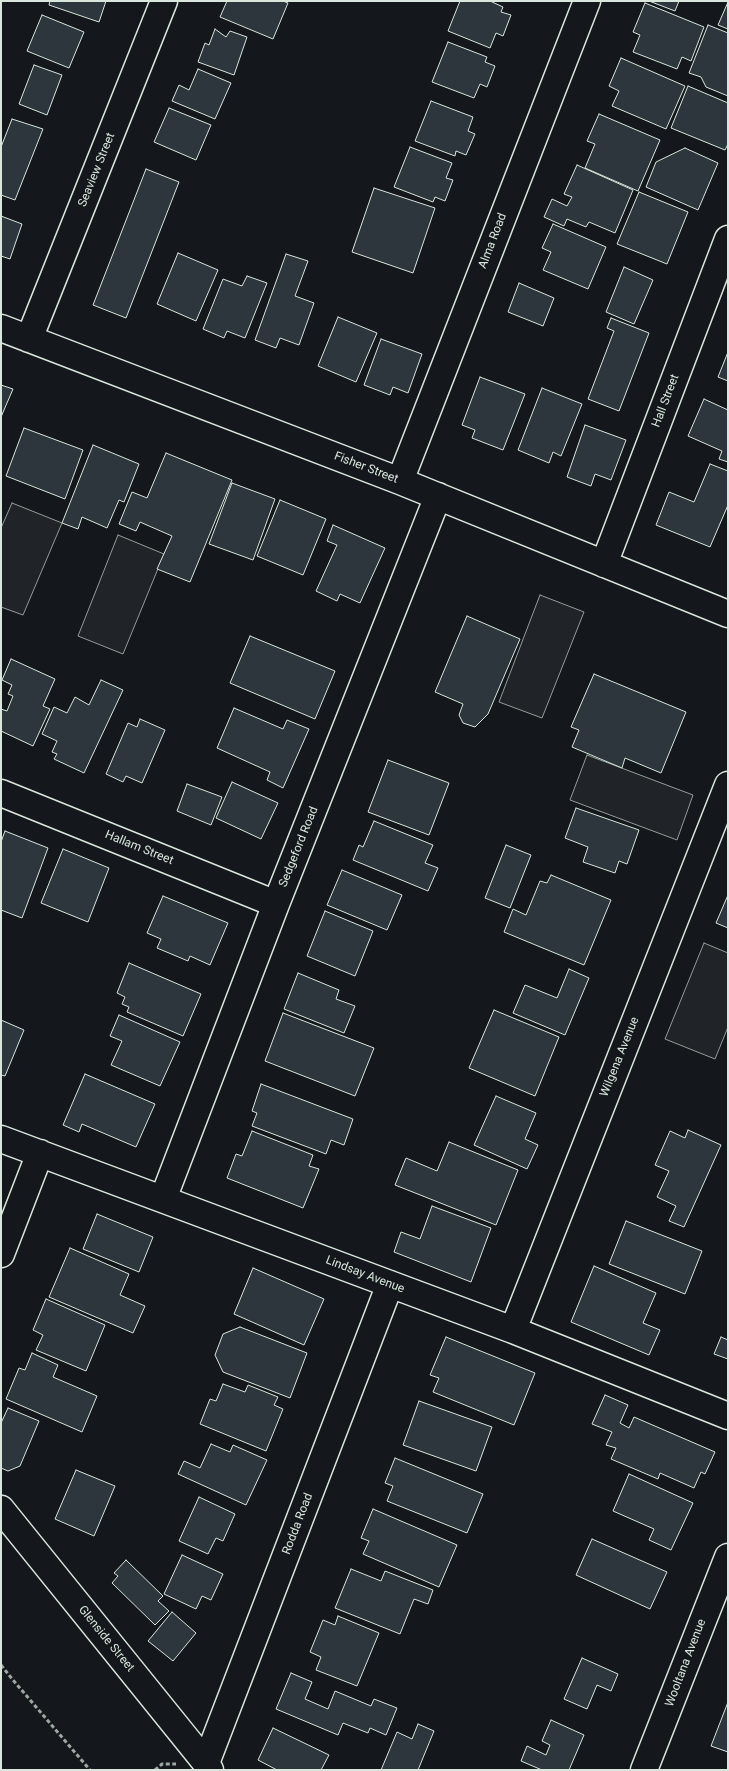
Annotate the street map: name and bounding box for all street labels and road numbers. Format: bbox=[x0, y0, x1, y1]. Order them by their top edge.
street label: Seaview Street bbox=[76, 131, 118, 209]
street label: Alma Road bbox=[476, 211, 510, 271]
street label: Hall Street bbox=[649, 372, 683, 430]
street label: Fisher Street bbox=[332, 449, 400, 487]
street label: Sedgeford Road bbox=[276, 805, 322, 889]
street label: Hallam Street bbox=[103, 828, 175, 868]
street label: Wilgena Avenue bbox=[597, 1015, 643, 1099]
street label: Lindsay Avenue bbox=[324, 1253, 406, 1297]
street label: Rodda Road bbox=[280, 1491, 316, 1557]
street label: Glenside Street bbox=[75, 1603, 137, 1675]
street label: Wooltana Avenue bbox=[663, 1617, 709, 1709]

